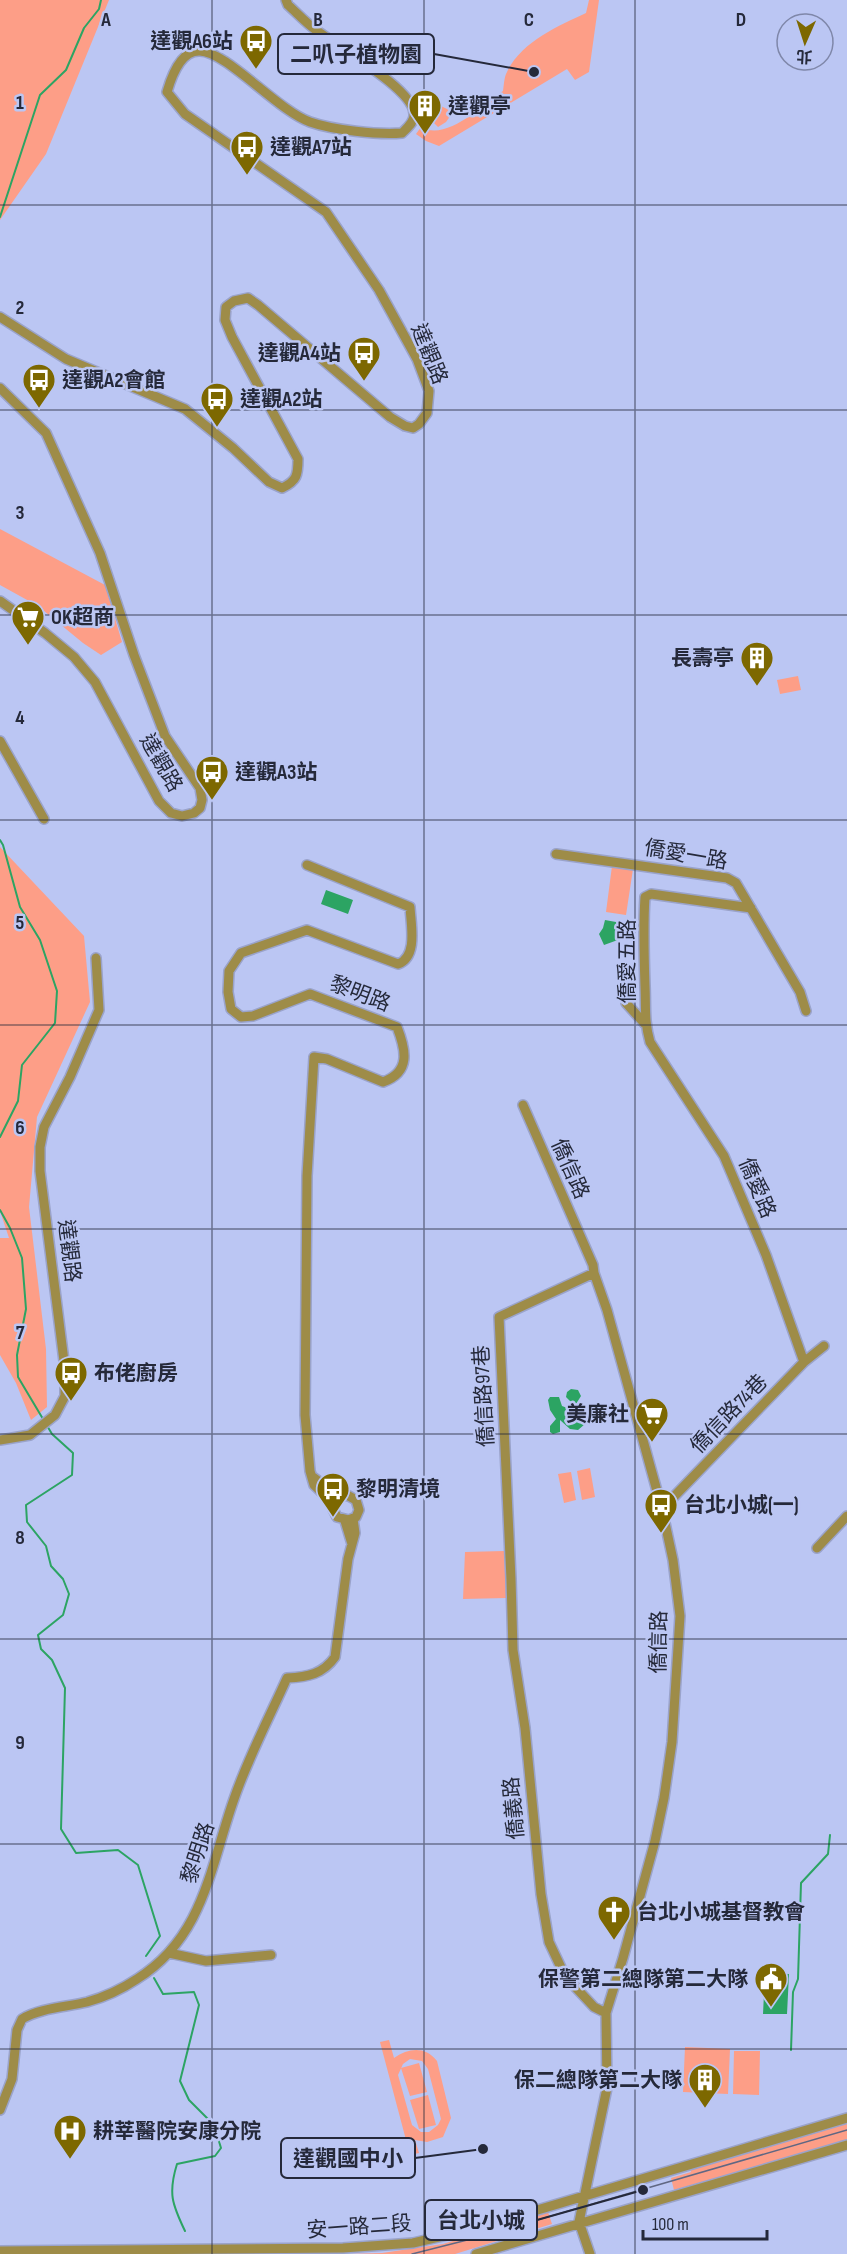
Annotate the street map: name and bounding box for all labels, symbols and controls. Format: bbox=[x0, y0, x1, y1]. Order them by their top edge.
text: A bbox=[100, 8, 111, 32]
text: B bbox=[313, 8, 323, 32]
text: C bbox=[524, 8, 534, 32]
text: D bbox=[736, 8, 746, 32]
north arrow bbox=[775, 12, 835, 72]
bus stop icon: 達觀A6站 bbox=[238, 23, 274, 70]
place label: 達觀A6站 bbox=[150, 29, 233, 54]
callout: 二叭子植物園 bbox=[278, 34, 434, 74]
text: 二叭子植物園 bbox=[290, 42, 422, 69]
text: 北 bbox=[796, 46, 813, 65]
building icon: 達觀亭 bbox=[407, 88, 443, 135]
text: 1 bbox=[16, 91, 24, 115]
place label: 達觀亭 bbox=[448, 94, 511, 119]
bus stop icon: 達觀A7站 bbox=[229, 129, 265, 176]
place label: 達觀A7站 bbox=[270, 135, 352, 160]
text: 2 bbox=[16, 296, 24, 320]
street label: 達觀路 bbox=[406, 320, 452, 388]
bus stop icon: 達觀A4站 bbox=[346, 335, 382, 382]
place label: 達觀A4站 bbox=[258, 341, 341, 366]
bus stop icon: 達觀A2會館 bbox=[21, 362, 57, 409]
place label: 達觀A2會館 bbox=[62, 368, 166, 393]
bus stop icon: 達觀A2站 bbox=[199, 381, 235, 428]
place label: 達觀A2站 bbox=[240, 387, 323, 412]
text: 3 bbox=[16, 501, 25, 525]
supermarket icon: OK超商 bbox=[10, 599, 46, 646]
place label: OK超商 bbox=[51, 605, 114, 630]
building icon: 長壽亭 bbox=[739, 640, 775, 687]
place label: 長壽亭 bbox=[671, 646, 734, 671]
text: 4 bbox=[15, 706, 25, 730]
street label: 達觀路 bbox=[134, 729, 188, 797]
bus stop icon: 達觀A3站 bbox=[194, 754, 230, 801]
place label: 達觀A3站 bbox=[235, 760, 317, 785]
street label: 僑愛一路 bbox=[642, 835, 730, 875]
text: 5 bbox=[16, 911, 25, 935]
street label: 僑愛五路 bbox=[615, 919, 640, 1003]
street label: 黎明路 bbox=[326, 971, 394, 1017]
text: 6 bbox=[15, 1116, 25, 1140]
street label: 僑信路 bbox=[546, 1135, 594, 1203]
street label: 僑愛路 bbox=[733, 1154, 781, 1222]
street label: 達觀路 bbox=[53, 1218, 85, 1284]
text: 7 bbox=[16, 1321, 25, 1345]
street label: 僑信路97巷 bbox=[469, 1345, 499, 1447]
bus stop icon: 布佬廚房 bbox=[53, 1355, 89, 1402]
place label: 布佬廚房 bbox=[94, 1361, 178, 1386]
street label: 僑信路74巷 bbox=[685, 1369, 773, 1459]
supermarket icon: 美廉社 bbox=[634, 1396, 670, 1443]
place label: 美廉社 bbox=[566, 1402, 629, 1427]
bus stop icon: 黎明清境 bbox=[315, 1471, 351, 1518]
place label: 黎明清境 bbox=[356, 1477, 440, 1502]
bus stop icon: 台北小城(一) bbox=[643, 1487, 679, 1534]
place label: 台北小城(一) bbox=[684, 1493, 799, 1518]
text: 8 bbox=[15, 1526, 25, 1550]
street label: 僑信路 bbox=[646, 1610, 672, 1674]
text: 9 bbox=[15, 1731, 25, 1755]
street label: 僑義路 bbox=[499, 1776, 529, 1840]
street label: 黎明路 bbox=[176, 1819, 220, 1887]
church icon: 台北小城基督教會 bbox=[596, 1894, 632, 1941]
place label: 台北小城基督教會 bbox=[637, 1900, 805, 1925]
public building icon: 保警第二總隊第二大隊 bbox=[753, 1961, 789, 2008]
place label: 保警第二總隊第二大隊 bbox=[538, 1967, 749, 1992]
building icon: 保二總隊第二大隊 bbox=[687, 2062, 723, 2109]
place label: 保二總隊第二大隊 bbox=[514, 2068, 683, 2093]
hospital icon: 耕莘醫院安康分院 bbox=[52, 2113, 88, 2160]
place label: 耕莘醫院安康分院 bbox=[93, 2119, 261, 2144]
callout: 達觀國中小 bbox=[281, 2138, 415, 2178]
text: 達觀國中小 bbox=[293, 2146, 403, 2173]
callout: 台北小城 bbox=[425, 2200, 537, 2240]
scale bar bbox=[643, 2203, 768, 2241]
text: 台北小城 bbox=[437, 2208, 525, 2235]
street label: 安一路二段 bbox=[306, 2211, 412, 2243]
text: 100 m bbox=[652, 2214, 689, 2235]

